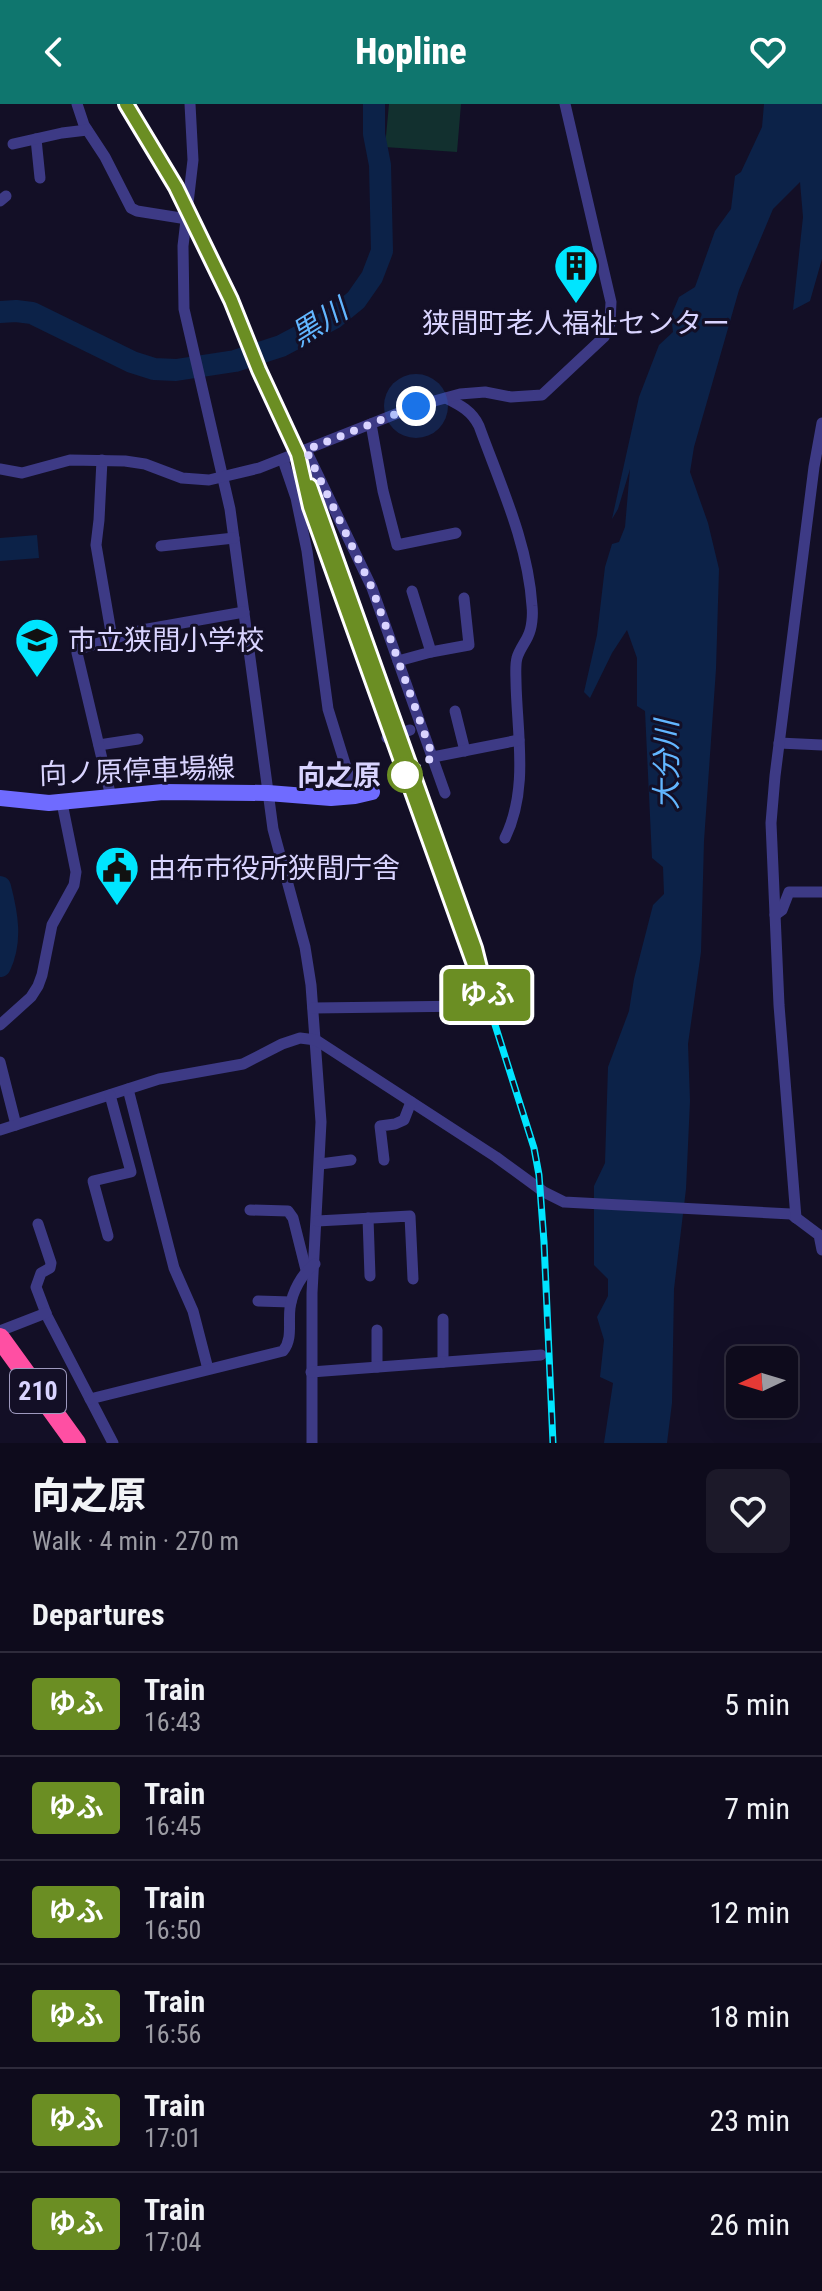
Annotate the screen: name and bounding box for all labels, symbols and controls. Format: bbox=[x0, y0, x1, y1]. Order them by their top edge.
icon: back bbox=[32, 30, 76, 74]
icon: heart bbox=[746, 30, 790, 74]
text: Hopline bbox=[355, 31, 467, 73]
building icon: 狭間町老人福祉センター bbox=[552, 242, 600, 305]
water label: 黒川 bbox=[284, 290, 356, 353]
place label: 狭間町老人福祉センター bbox=[422, 307, 730, 340]
your location bbox=[396, 386, 436, 426]
school or university icon: 市立狭間小学校 bbox=[13, 616, 61, 679]
place label: 市立狭間小学校 bbox=[68, 624, 264, 657]
water label: 大分川 bbox=[649, 717, 684, 810]
street label: 向ノ原停車場線 bbox=[38, 751, 236, 791]
marker: 向之原 bbox=[388, 758, 422, 792]
place label: 向之原 bbox=[297, 759, 381, 792]
public building icon: 由布市役所狭間庁舎 bbox=[93, 844, 141, 907]
place label: 由布市役所狭間庁舎 bbox=[148, 852, 400, 885]
line badge: ゆふ bbox=[451, 969, 523, 1021]
text: ゆふ bbox=[459, 978, 515, 1011]
north arrow bbox=[726, 1346, 798, 1418]
map controls bbox=[726, 1346, 798, 1418]
road number: 210 bbox=[10, 1369, 66, 1413]
button: heart bbox=[706, 1469, 790, 1553]
text: 向之原 bbox=[32, 1474, 146, 1518]
text: Walk · 4 min · 270 m bbox=[32, 1526, 239, 1556]
text: Departures bbox=[32, 1597, 165, 1632]
text: Train bbox=[144, 1672, 205, 1707]
text: ゆふ bbox=[48, 1687, 104, 1720]
text: 5 min bbox=[724, 1687, 790, 1722]
text: 16:43 bbox=[144, 1707, 201, 1737]
text: Train bbox=[144, 1776, 205, 1811]
text: ゆふ bbox=[48, 1791, 104, 1824]
text: 7 min bbox=[724, 1791, 790, 1826]
text: 16:45 bbox=[144, 1811, 201, 1841]
text: Train bbox=[144, 1880, 205, 1915]
text: ゆふ bbox=[48, 1895, 104, 1928]
text: 12 min bbox=[709, 1895, 790, 1930]
text: 16:50 bbox=[144, 1915, 201, 1945]
text: Train bbox=[144, 1984, 205, 2019]
text: ゆふ bbox=[48, 1999, 104, 2032]
text: 18 min bbox=[709, 1999, 790, 2034]
text: 16:56 bbox=[144, 2019, 201, 2049]
text: Train bbox=[144, 2088, 205, 2123]
text: ゆふ bbox=[48, 2103, 104, 2136]
text: 23 min bbox=[709, 2103, 790, 2138]
text: 17:01 bbox=[144, 2123, 201, 2153]
text: Train bbox=[144, 2192, 205, 2227]
text: ゆふ bbox=[48, 2207, 104, 2240]
text: 26 min bbox=[709, 2207, 790, 2242]
text: 17:04 bbox=[144, 2227, 201, 2257]

